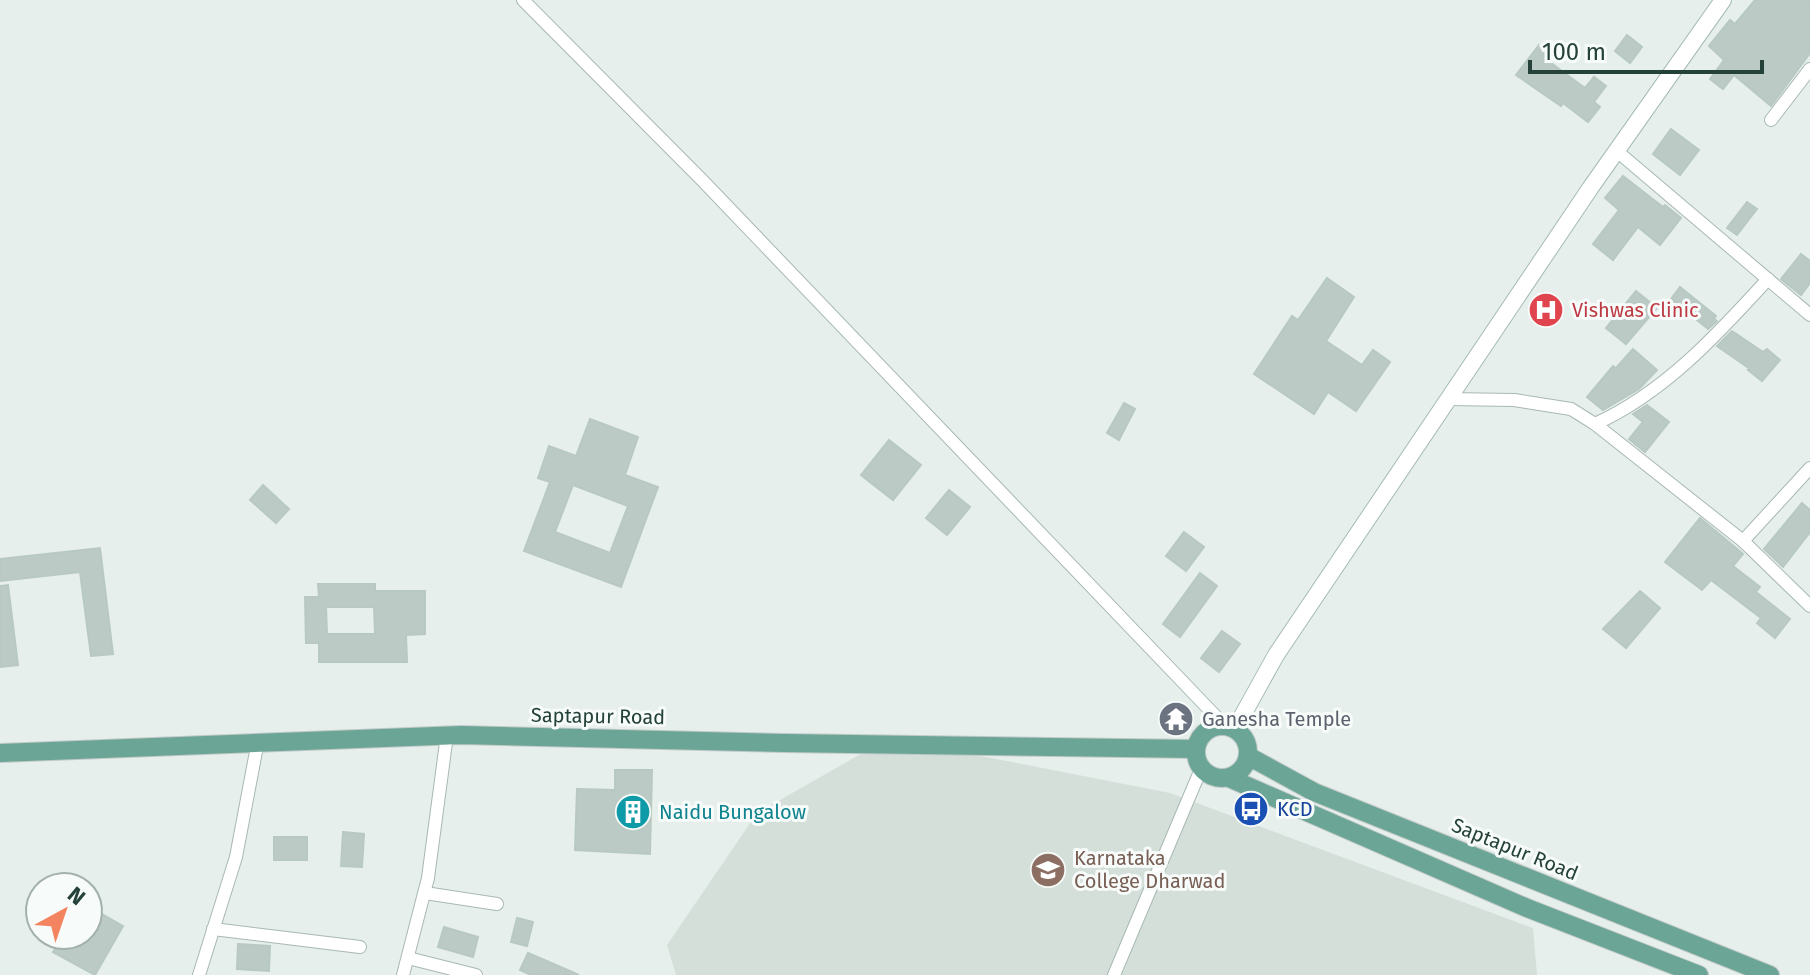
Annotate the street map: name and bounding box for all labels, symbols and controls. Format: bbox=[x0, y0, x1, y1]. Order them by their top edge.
scale bar bbox=[1530, 24, 1762, 74]
text: 100 m bbox=[1542, 38, 1606, 66]
hospital icon: Vishwas Clinic bbox=[1527, 291, 1565, 329]
place label: Vishwas Clinic bbox=[1572, 298, 1699, 322]
temple icon: Ganesha Temple bbox=[1157, 700, 1195, 738]
street label: Saptapur Road bbox=[531, 703, 665, 729]
place label: Ganesha Temple bbox=[1202, 707, 1351, 731]
bus stop icon: KCD bbox=[1232, 790, 1270, 828]
building icon: Naidu Bungalow bbox=[614, 793, 652, 831]
place label: KCD bbox=[1277, 797, 1313, 821]
place label: Naidu Bungalow bbox=[659, 800, 806, 824]
street label: Saptapur Road bbox=[1448, 813, 1582, 885]
place label: Karnataka College Dharwad bbox=[1074, 846, 1225, 893]
school or university icon: Karnataka College Dharwad bbox=[1029, 851, 1067, 889]
north arrow bbox=[24, 871, 104, 951]
text: N bbox=[62, 881, 91, 911]

